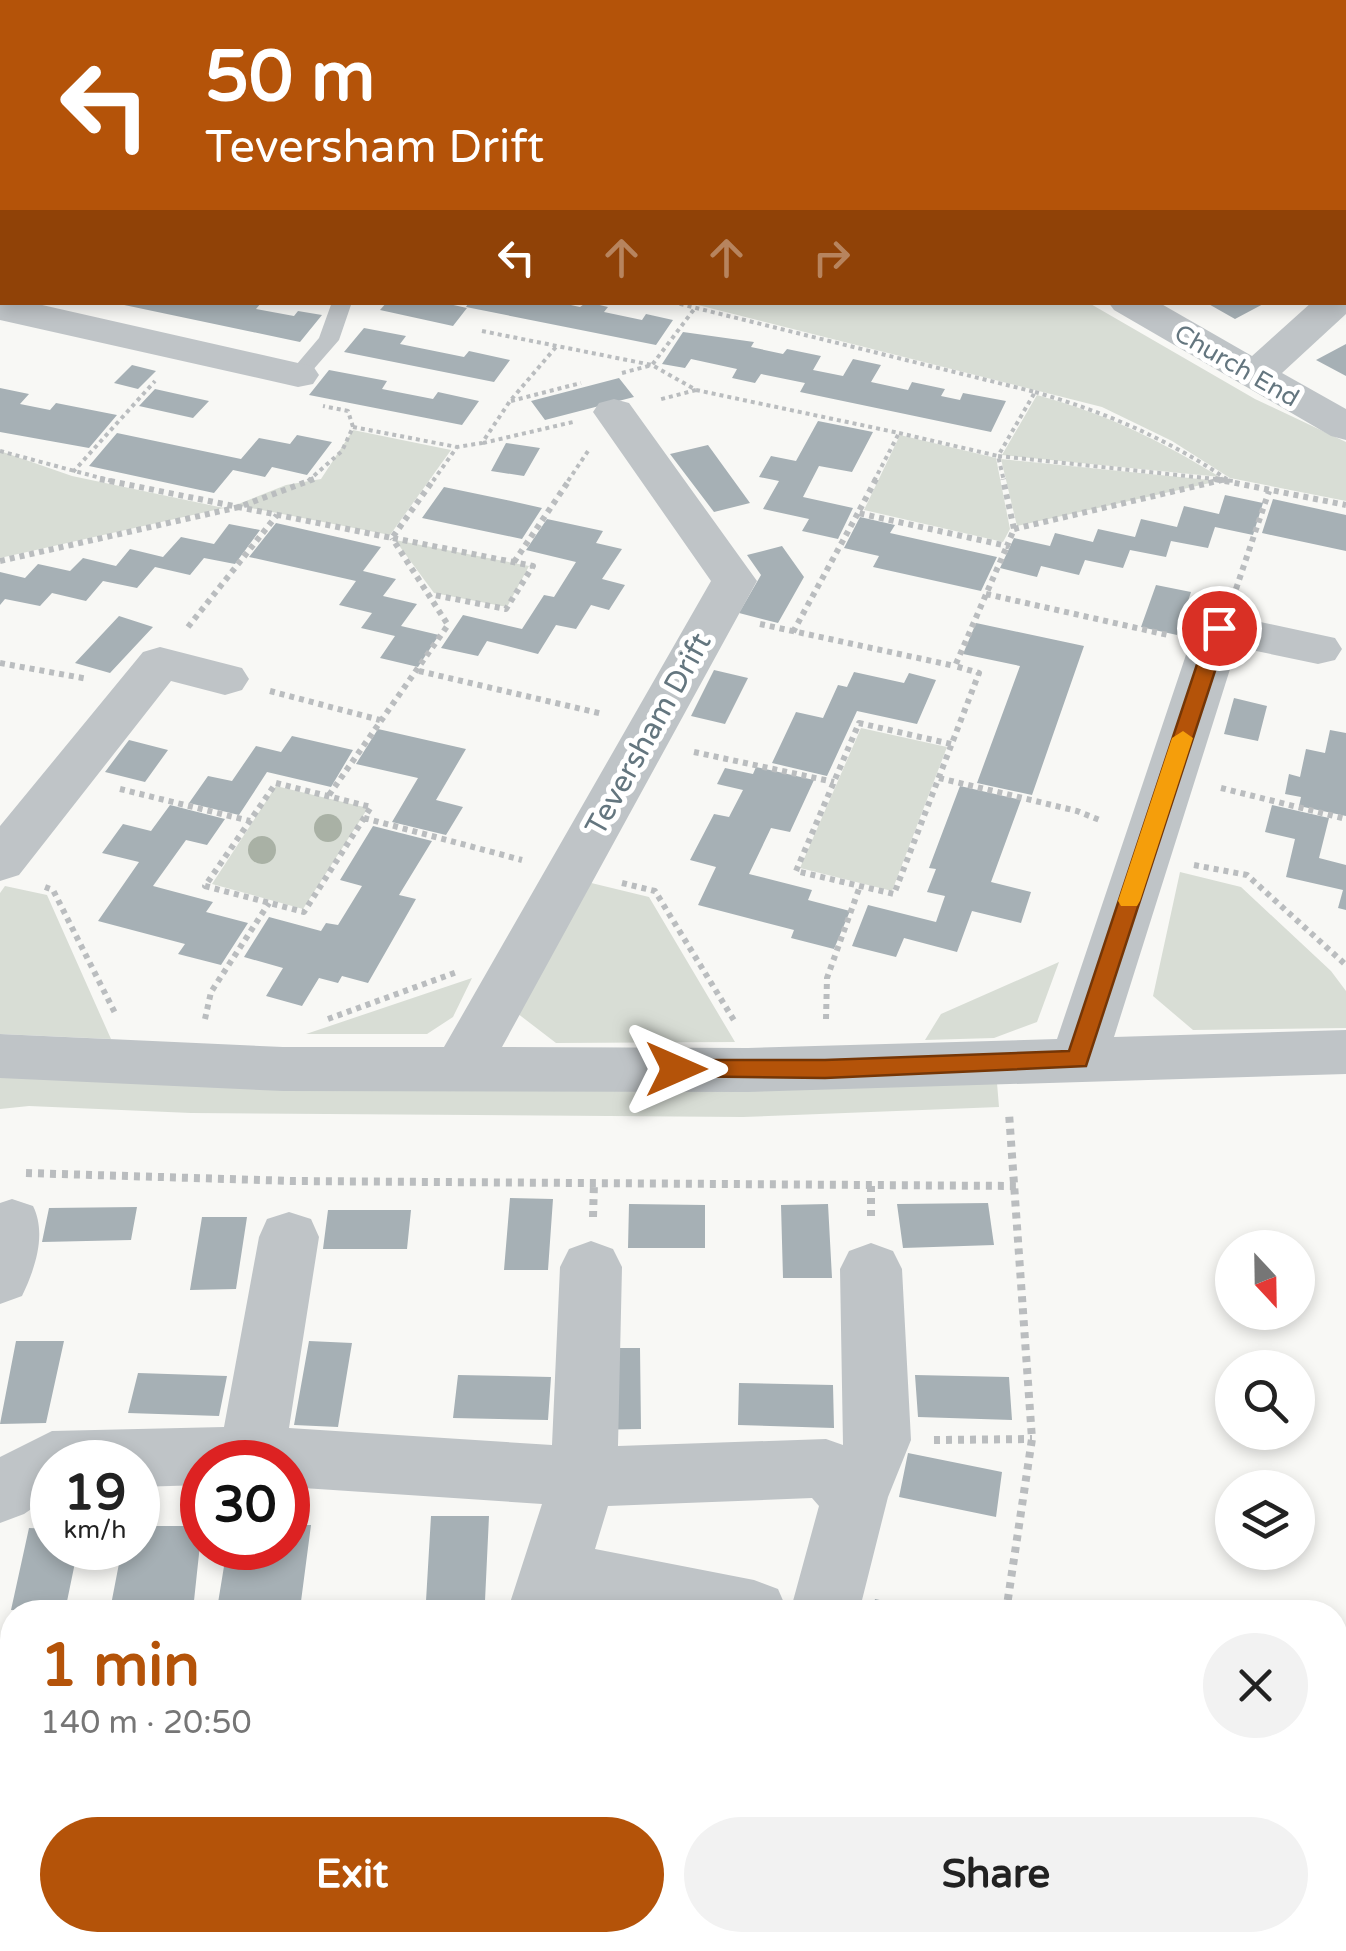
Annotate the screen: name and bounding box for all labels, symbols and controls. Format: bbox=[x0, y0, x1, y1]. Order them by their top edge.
text: 50 m bbox=[205, 36, 375, 120]
icon: left bbox=[40, 40, 170, 170]
text: Teversham Drift bbox=[205, 121, 544, 175]
icon: left bbox=[489, 230, 544, 285]
icon: ahead bbox=[594, 230, 649, 285]
icon: ahead bbox=[699, 230, 754, 285]
icon: right bbox=[804, 230, 859, 285]
street label: Church End bbox=[1169, 318, 1304, 414]
pin bbox=[1177, 586, 1262, 671]
icon: arrive bbox=[1192, 601, 1247, 656]
street label: Teversham Drift bbox=[577, 626, 719, 842]
position arrow bbox=[624, 1017, 728, 1121]
north arrow bbox=[1215, 1230, 1315, 1330]
map controls bbox=[1215, 1230, 1315, 1570]
button: search bbox=[1215, 1350, 1315, 1450]
speed limit sign: 30 bbox=[180, 1440, 310, 1570]
text: 19 bbox=[64, 1463, 126, 1523]
button: layers bbox=[1215, 1470, 1315, 1570]
text: km/h bbox=[64, 1515, 126, 1545]
text: 1 min bbox=[40, 1630, 200, 1702]
button: close bbox=[1203, 1633, 1308, 1738]
text: 140 m · 20:50 bbox=[40, 1704, 252, 1742]
button: Exit bbox=[40, 1817, 664, 1932]
button: Share bbox=[684, 1817, 1308, 1932]

